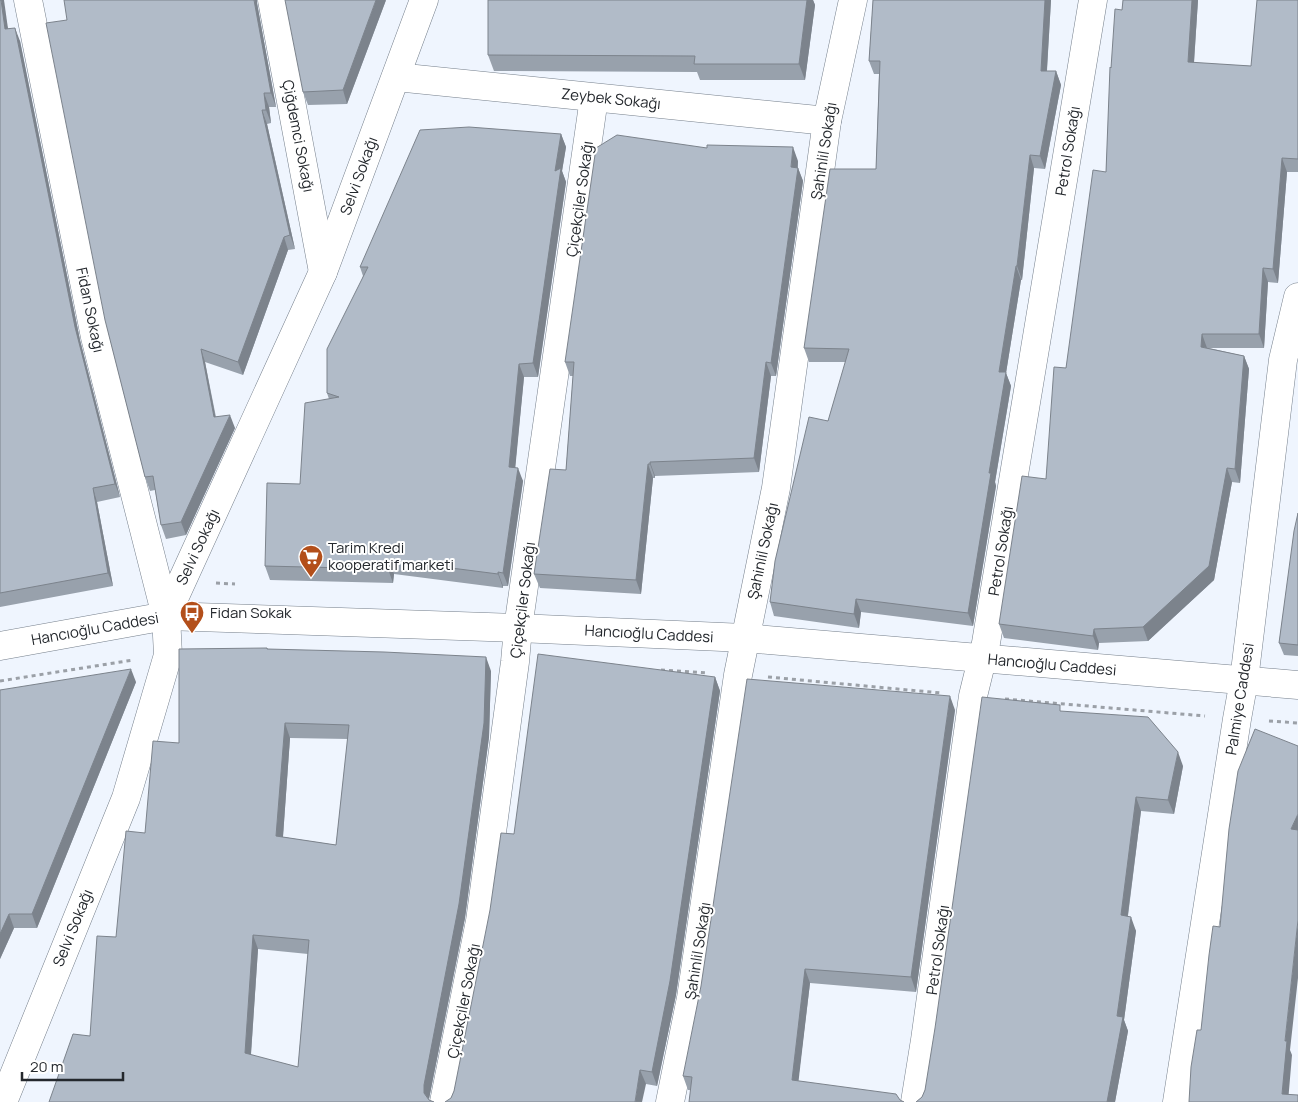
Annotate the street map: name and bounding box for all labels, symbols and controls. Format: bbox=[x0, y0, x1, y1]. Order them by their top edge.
street label: Çiğdemci Sokağı bbox=[277, 78, 320, 194]
street label: Zeybek Sokağı bbox=[560, 83, 662, 114]
street label: Şahinlil Sokağı bbox=[805, 101, 842, 201]
street label: Petrol Sokağı bbox=[1050, 104, 1085, 197]
street label: Selvi Sokağı bbox=[335, 134, 382, 218]
street label: Çiçekçiler Sokağı bbox=[561, 140, 598, 258]
street label: Fidan Sokağı bbox=[71, 265, 110, 354]
street label: Şahinlil Sokağı bbox=[742, 500, 783, 601]
street label: Petrol Sokağı bbox=[983, 504, 1018, 597]
street label: Selvi Sokağı bbox=[171, 505, 224, 588]
place label: Tarim Kredi kooperatif marketi bbox=[328, 537, 454, 575]
street label: Çiçekçiler Sokağı bbox=[505, 541, 540, 659]
supermarket icon: Tarim Kredi kooperatif marketi bbox=[298, 544, 324, 578]
bus stop icon: Fidan Sokak bbox=[179, 600, 205, 634]
place label: Fidan Sokak bbox=[210, 602, 292, 623]
street label: Hancıoğlu Caddesi bbox=[29, 607, 160, 650]
street label: Hancıoğlu Caddesi bbox=[584, 620, 714, 647]
street label: Palmiye Caddesi bbox=[1220, 641, 1259, 756]
street label: Hancıoğlu Caddesi bbox=[987, 648, 1117, 681]
street label: Selvi Sokağı bbox=[47, 886, 98, 970]
street label: Şahinlil Sokağı bbox=[679, 901, 716, 1001]
street label: Petrol Sokağı bbox=[921, 904, 954, 996]
street label: Çiçekçiler Sokağı bbox=[442, 942, 485, 1060]
scale bar bbox=[22, 1050, 124, 1082]
text: 20 m bbox=[30, 1056, 63, 1077]

